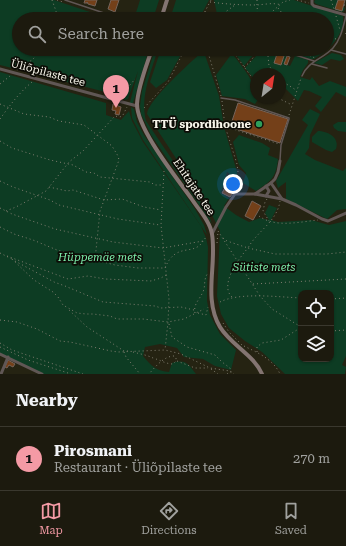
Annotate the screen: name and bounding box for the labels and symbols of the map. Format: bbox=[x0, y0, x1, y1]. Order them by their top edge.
street label: Üliõpilaste tee bbox=[9, 56, 87, 89]
north arrow bbox=[250, 68, 286, 104]
pin: 1 bbox=[103, 75, 129, 108]
place label: TTÜ spordihoone bbox=[152, 117, 252, 131]
marker: TTÜ spordihoone bbox=[254, 119, 264, 129]
street label: Ehitajate tee bbox=[170, 156, 218, 218]
your location bbox=[223, 174, 243, 194]
park label: Hüppemäe mets bbox=[57, 251, 142, 264]
park label: Sütiste mets bbox=[232, 261, 295, 274]

